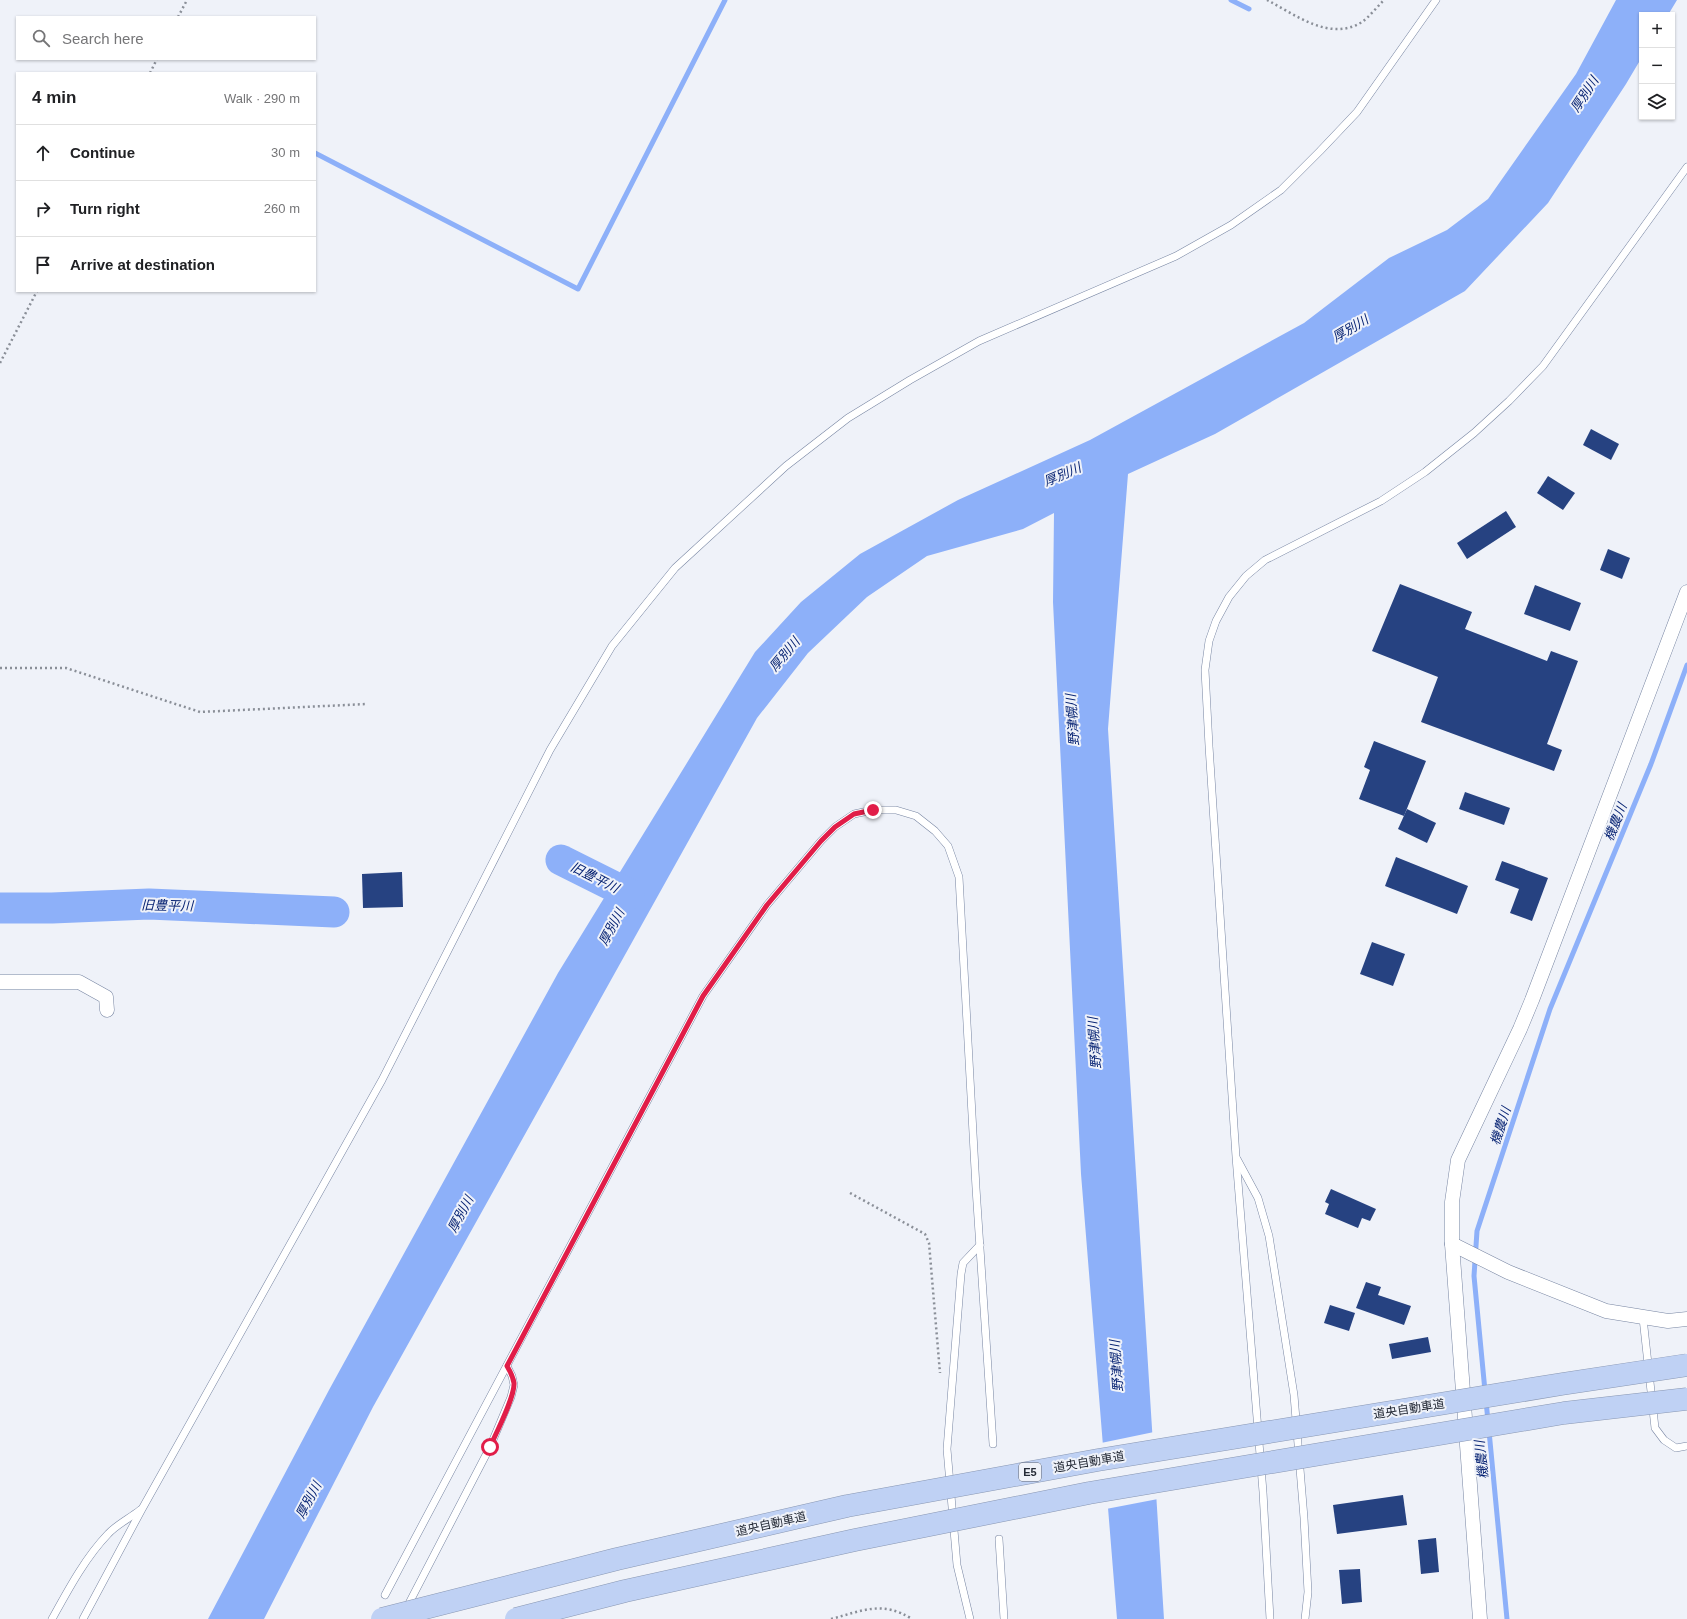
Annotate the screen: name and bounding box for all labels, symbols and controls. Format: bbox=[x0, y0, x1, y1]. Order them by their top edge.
map controls bbox=[1639, 12, 1675, 120]
button: + bbox=[1639, 12, 1675, 48]
search box bbox=[16, 16, 316, 60]
icon: search bbox=[30, 27, 52, 49]
text: Search here bbox=[62, 30, 144, 47]
button: − bbox=[1639, 48, 1675, 84]
water label: 厚別川 bbox=[1568, 72, 1602, 115]
button: layers bbox=[1639, 84, 1675, 120]
text: 4 min bbox=[32, 88, 76, 107]
text: Walk · 290 m bbox=[224, 91, 300, 106]
icon: ahead bbox=[32, 142, 54, 164]
text: Continue bbox=[70, 144, 135, 161]
text: 30 m bbox=[271, 145, 300, 160]
icon: right bbox=[32, 198, 54, 220]
text: Turn right bbox=[70, 200, 140, 217]
text: 260 m bbox=[264, 201, 300, 216]
icon: arrive bbox=[32, 254, 54, 276]
text: Arrive at destination bbox=[70, 256, 215, 273]
water label: 厚別川 bbox=[1330, 311, 1373, 345]
water label: 厚別川 bbox=[1041, 459, 1085, 489]
water label: 厚別川 bbox=[766, 633, 804, 674]
water label: 野津幌川 bbox=[1063, 692, 1082, 746]
water label: 機農川 bbox=[1601, 799, 1630, 843]
route end bbox=[864, 801, 882, 819]
water label: 旧豊平川 bbox=[568, 859, 623, 897]
water label: 旧豊平川 bbox=[141, 898, 195, 913]
water label: 厚別川 bbox=[596, 905, 628, 948]
water label: 野津幌川 bbox=[1085, 1015, 1104, 1069]
water label: 機農川 bbox=[1487, 1103, 1514, 1147]
water label: 厚別川 bbox=[445, 1192, 477, 1235]
water label: 野津幌川 bbox=[1107, 1338, 1126, 1392]
street label: 道央自動車道 bbox=[1372, 1396, 1446, 1422]
route start bbox=[481, 1438, 499, 1456]
water label: 機農川 bbox=[1472, 1438, 1491, 1480]
street label: 道央自動車道 bbox=[1052, 1449, 1126, 1475]
road number: E5 bbox=[1019, 1463, 1041, 1481]
water label: 厚別川 bbox=[293, 1478, 325, 1521]
street label: 道央自動車道 bbox=[734, 1509, 808, 1539]

